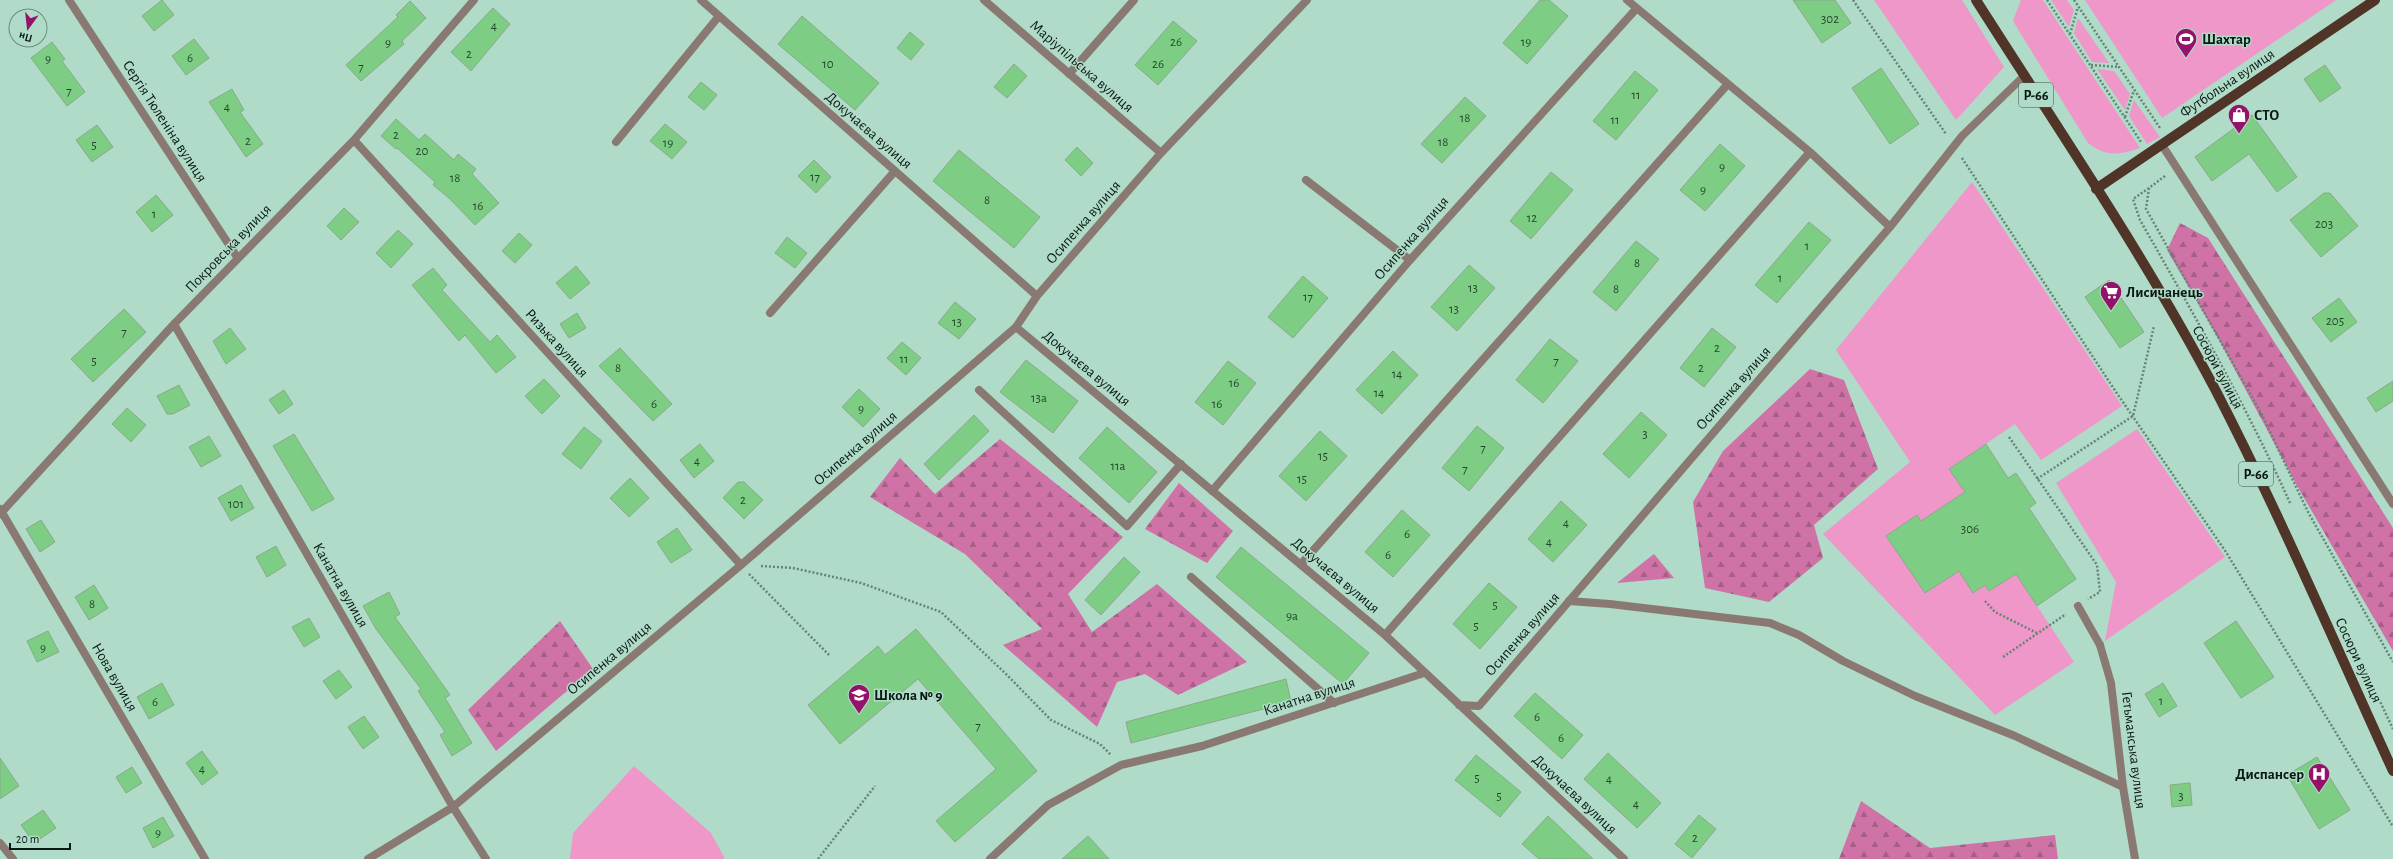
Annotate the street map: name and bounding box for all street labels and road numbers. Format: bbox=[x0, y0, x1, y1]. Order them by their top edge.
street label: Маріупільська вулиця bbox=[1027, 18, 1136, 115]
street label: Футбольна вулиця bbox=[2177, 46, 2277, 121]
street label: Сергія Тюленіна вулиця bbox=[120, 58, 210, 185]
road number: Р-66 bbox=[2019, 83, 2053, 107]
street label: Докучаєва вулиця bbox=[823, 89, 915, 172]
street label: Осипенка вулиця bbox=[1043, 178, 1123, 267]
street label: Осипенка вулиця bbox=[1371, 194, 1451, 283]
street label: Покровська вулиця bbox=[183, 201, 274, 295]
street label: Ризька вулиця bbox=[522, 306, 591, 380]
street label: Сосюри вулиця bbox=[2189, 323, 2246, 411]
street label: Докучаєва вулиця bbox=[1040, 328, 1133, 409]
street label: Осипенка вулиця bbox=[1693, 344, 1773, 433]
street label: Осипенка вулиця bbox=[811, 408, 900, 488]
road number: Р-66 bbox=[2239, 462, 2273, 486]
street label: Докучаєва вулиця bbox=[1289, 535, 1382, 616]
street label: Канатна вулиця bbox=[310, 540, 371, 630]
street label: Осипенка вулиця bbox=[1482, 590, 1562, 679]
street label: Сосюри вулиця bbox=[2332, 615, 2385, 705]
street label: Осипенка вулиця bbox=[564, 619, 654, 698]
street label: Нова вулиця bbox=[89, 640, 140, 714]
street label: Канатна вулиця bbox=[1261, 675, 1357, 718]
street label: Гетьманська вулиця bbox=[2119, 690, 2148, 810]
street label: Докучаєва вулиця bbox=[1530, 752, 1620, 837]

